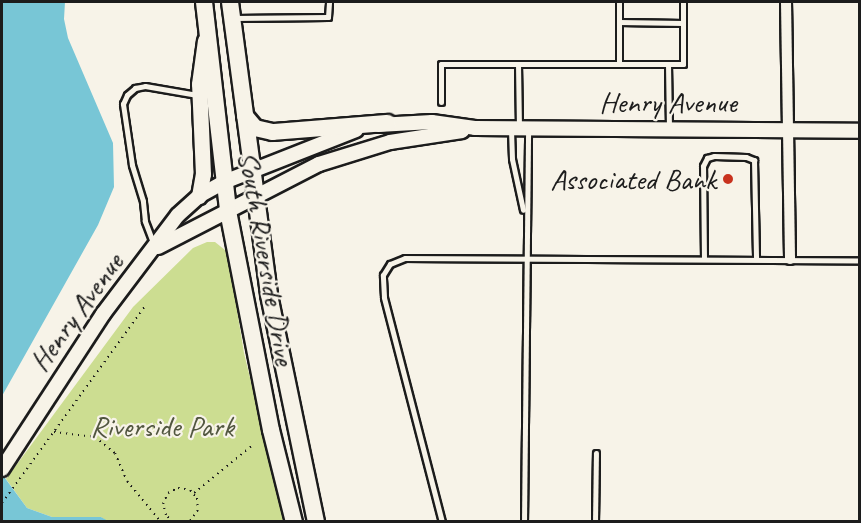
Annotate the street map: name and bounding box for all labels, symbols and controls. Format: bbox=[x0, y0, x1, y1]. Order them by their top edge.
street label: Henry Avenue bbox=[599, 84, 737, 120]
street label: South Riverside Drive bbox=[230, 148, 304, 368]
place label: Associated Bank bbox=[549, 161, 716, 197]
marker: Associated Bank bbox=[721, 172, 735, 186]
street label: Henry Avenue bbox=[21, 246, 131, 378]
park label: Riverside Park bbox=[90, 408, 234, 444]

